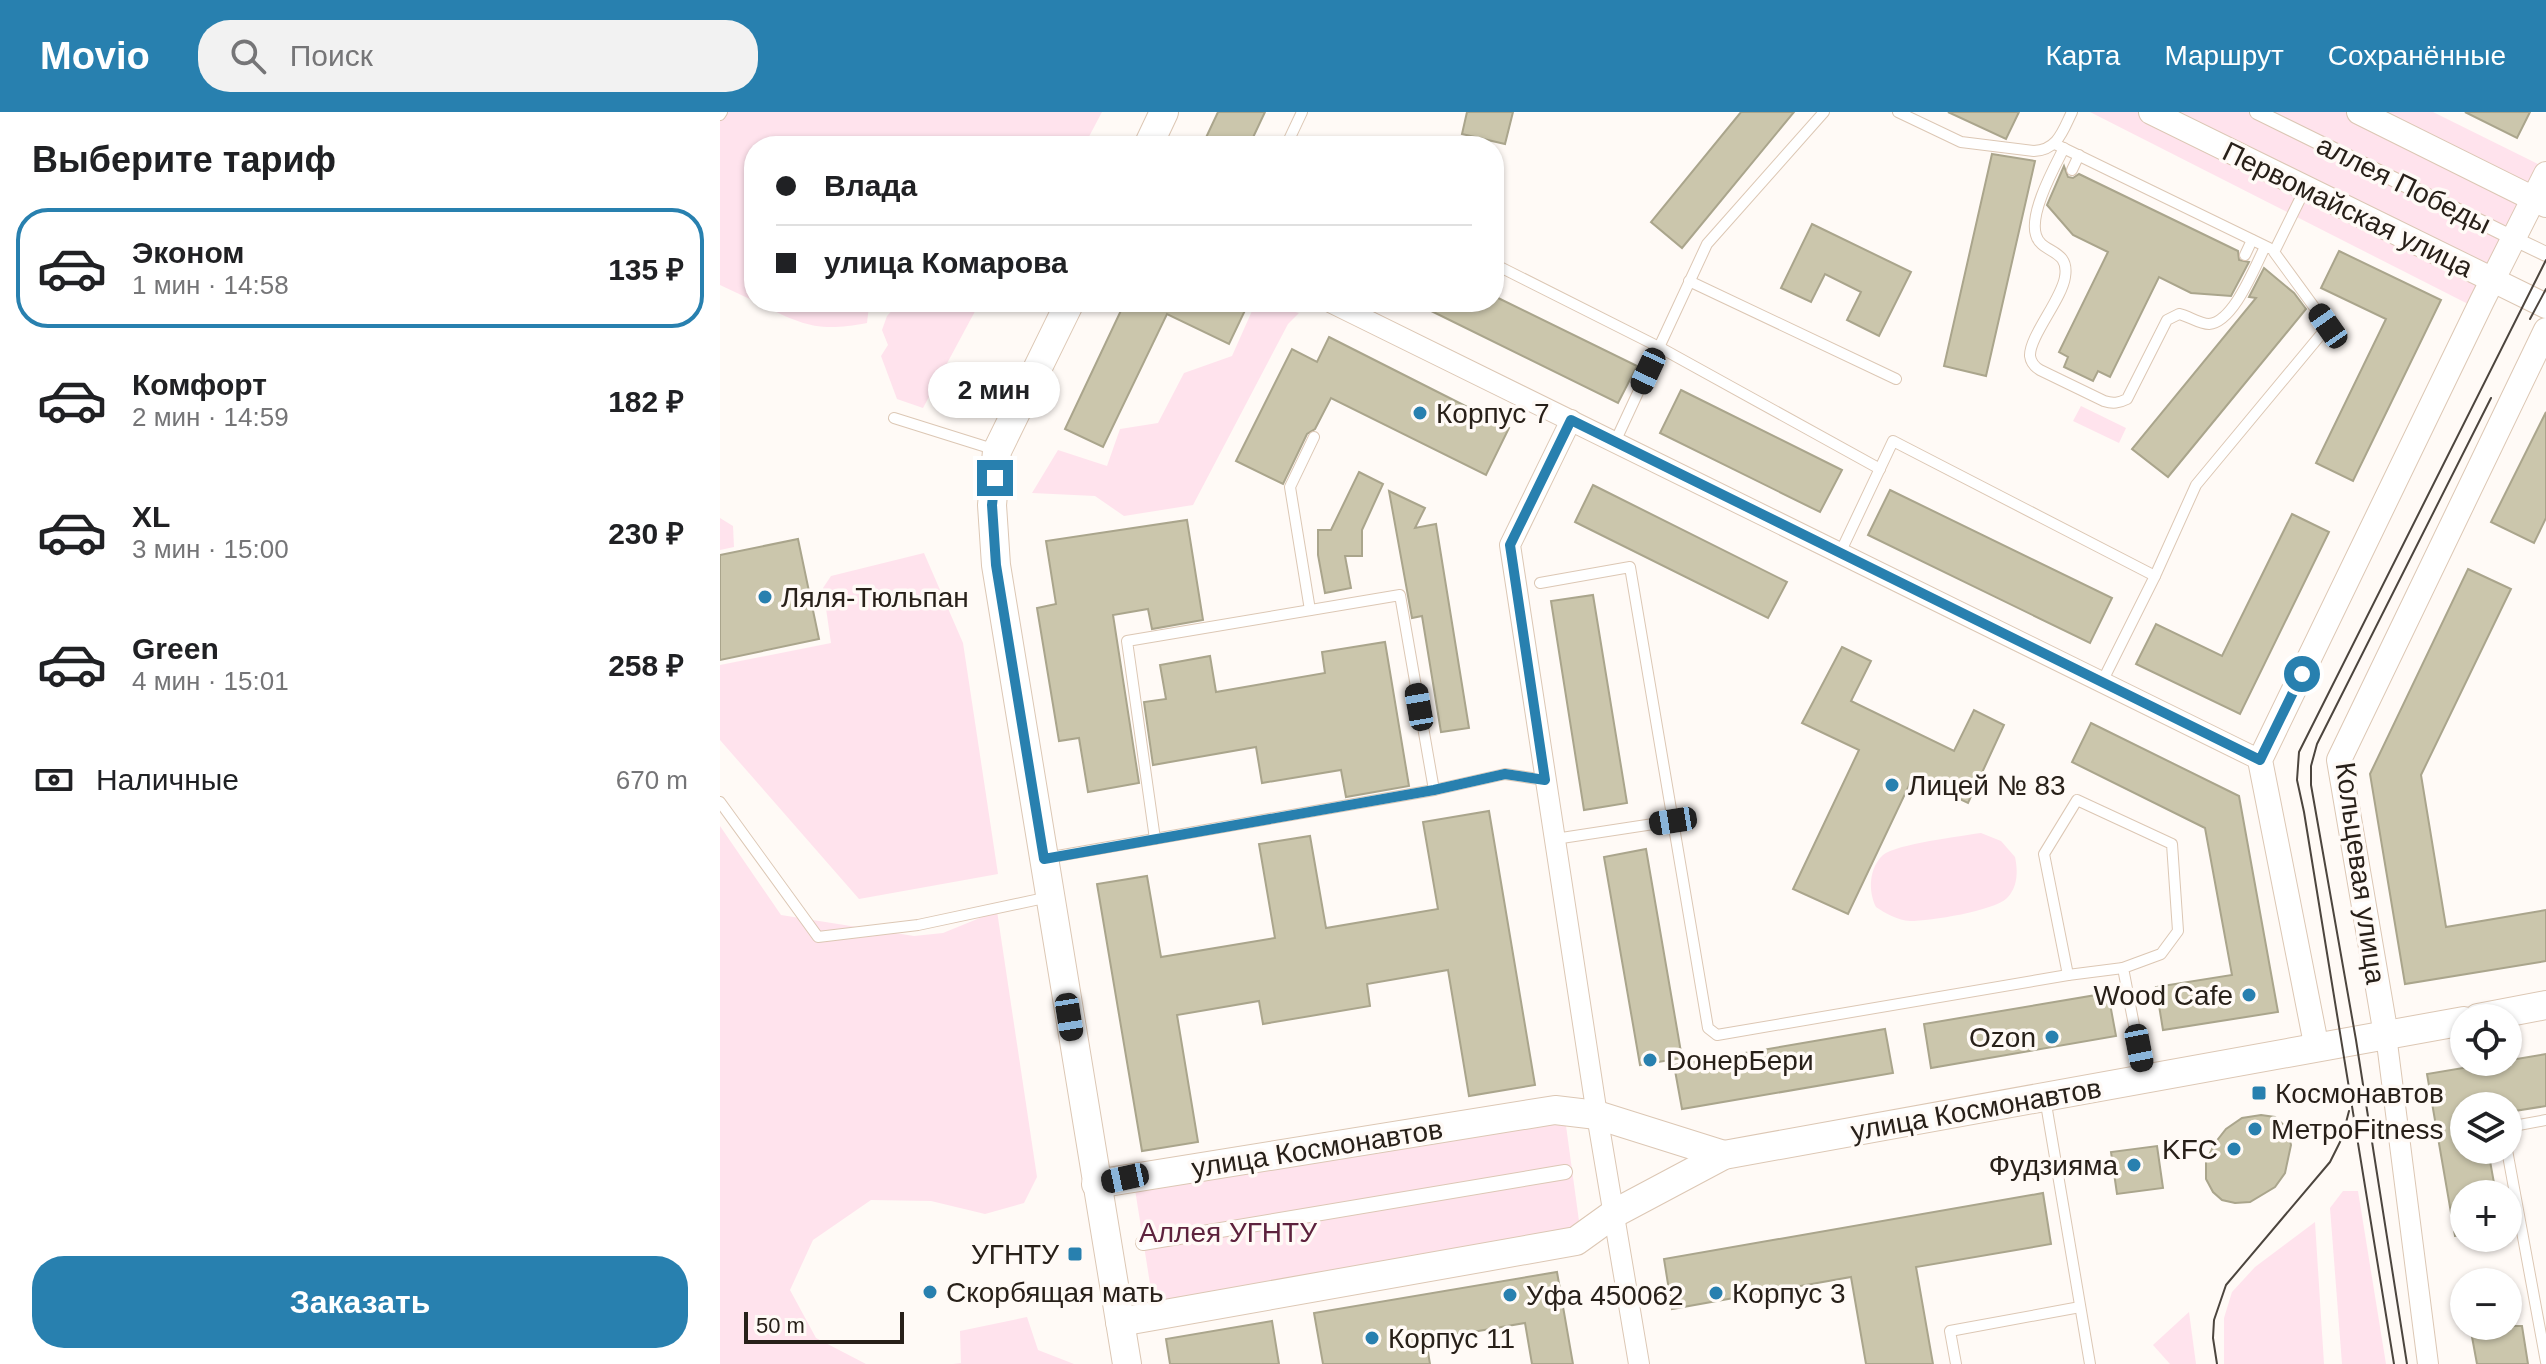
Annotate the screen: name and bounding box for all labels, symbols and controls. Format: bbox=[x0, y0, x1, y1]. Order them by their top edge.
search box bbox=[198, 20, 758, 92]
icon: search bbox=[226, 34, 270, 78]
text: Movio bbox=[40, 35, 150, 77]
text: Поиск bbox=[290, 39, 373, 72]
text: Карта bbox=[2045, 40, 2120, 71]
text: Маршрут bbox=[2164, 40, 2284, 71]
text: Сохранённые bbox=[2328, 40, 2506, 71]
street label: аллея Победы bbox=[2312, 129, 2496, 240]
street label: Первомайская улица bbox=[2218, 135, 2478, 284]
text: Выберите тариф bbox=[32, 139, 336, 180]
text: Влада bbox=[824, 169, 917, 202]
icon: car bbox=[36, 232, 108, 304]
text: Эконом bbox=[132, 236, 245, 269]
text: улица Комарова bbox=[824, 246, 1068, 279]
text: 135 ₽ bbox=[608, 253, 684, 286]
text: 1 мин · 14:58 bbox=[132, 270, 289, 300]
car bbox=[2304, 299, 2352, 353]
car bbox=[1627, 344, 1669, 398]
callout: 2 мин bbox=[929, 362, 1061, 418]
icon: car bbox=[36, 364, 108, 436]
text: Комфорт bbox=[132, 368, 267, 401]
text: 2 мин bbox=[958, 375, 1030, 405]
text: 182 ₽ bbox=[608, 385, 684, 418]
place label: Корпус 7 bbox=[1436, 398, 1550, 429]
text: 2 мин · 14:59 bbox=[132, 402, 289, 432]
marker: Корпус 7 bbox=[1411, 404, 1429, 422]
route end bbox=[977, 460, 1013, 496]
icon: car bbox=[36, 496, 108, 568]
text: XL bbox=[132, 500, 170, 533]
text: 230 ₽ bbox=[608, 517, 684, 550]
text: 3 мин · 15:00 bbox=[132, 534, 289, 564]
place label: Ляля-Тюльпан bbox=[781, 582, 969, 613]
marker: Ляля-Тюльпан bbox=[756, 588, 774, 606]
icon: car bbox=[36, 628, 108, 700]
text: Green bbox=[132, 632, 219, 665]
text: 258 ₽ bbox=[608, 649, 684, 682]
route start bbox=[2284, 656, 2320, 692]
text: 4 мин · 15:01 bbox=[132, 666, 289, 696]
car bbox=[1403, 681, 1435, 733]
icon: cash bbox=[32, 758, 76, 802]
street label: Кольцевая улица bbox=[2330, 760, 2391, 986]
text: Наличные bbox=[96, 763, 239, 796]
text: 670 m bbox=[616, 765, 688, 795]
place label: Лицей № 83 bbox=[1908, 770, 2066, 801]
marker: Лицей № 83 bbox=[1883, 776, 1901, 794]
car bbox=[1647, 805, 1699, 837]
place label: Wood Cafe bbox=[2093, 980, 2233, 1011]
marker: Wood Cafe bbox=[2240, 986, 2258, 1004]
car bbox=[1053, 991, 1085, 1043]
map controls bbox=[2450, 1004, 2522, 1340]
button: locate bbox=[2450, 1004, 2522, 1076]
place label: Ozon bbox=[1969, 1022, 2036, 1053]
car bbox=[2123, 1022, 2155, 1074]
marker: Ozon bbox=[2043, 1028, 2061, 1046]
place label: DонерБери bbox=[1666, 1045, 1814, 1076]
marker: DонерБери bbox=[1641, 1051, 1659, 1069]
street label: улица Космонавтов bbox=[1848, 1072, 2104, 1147]
place label: Космонавтов bbox=[2275, 1078, 2444, 1109]
marker: Космонавтов bbox=[2250, 1084, 2268, 1102]
button: layers bbox=[2450, 1092, 2522, 1164]
street label: улица Космонавтов bbox=[1189, 1113, 1445, 1184]
place label: МетроFitness bbox=[2271, 1114, 2444, 1145]
marker: МетроFitness bbox=[2246, 1120, 2264, 1138]
place label: KFC bbox=[2162, 1134, 2218, 1165]
marker: KFC bbox=[2225, 1140, 2243, 1158]
place label: Фудзияма bbox=[1989, 1150, 2118, 1181]
marker: Фудзияма bbox=[2125, 1156, 2143, 1174]
car bbox=[1099, 1161, 1151, 1195]
button: + bbox=[2450, 1180, 2522, 1252]
park label: Аллея УГНТУ bbox=[1139, 1217, 1317, 1248]
place label: УГНТУ bbox=[971, 1239, 1059, 1270]
marker: УГНТУ bbox=[1066, 1245, 1084, 1263]
button: Заказать bbox=[32, 1256, 688, 1348]
button: − bbox=[2450, 1268, 2522, 1340]
place label: Скорбящая мать bbox=[946, 1277, 1164, 1308]
place label: Корпус 3 bbox=[1732, 1278, 1846, 1309]
place label: Уфа 450062 bbox=[1526, 1280, 1684, 1311]
marker: Скорбящая мать bbox=[921, 1283, 939, 1301]
marker: Корпус 3 bbox=[1707, 1284, 1725, 1302]
marker: Уфа 450062 bbox=[1501, 1286, 1519, 1304]
scale bar bbox=[744, 1308, 904, 1344]
text: 50 m bbox=[756, 1313, 805, 1338]
place label: Корпус 11 bbox=[1388, 1323, 1515, 1354]
marker: Корпус 11 bbox=[1363, 1329, 1381, 1347]

